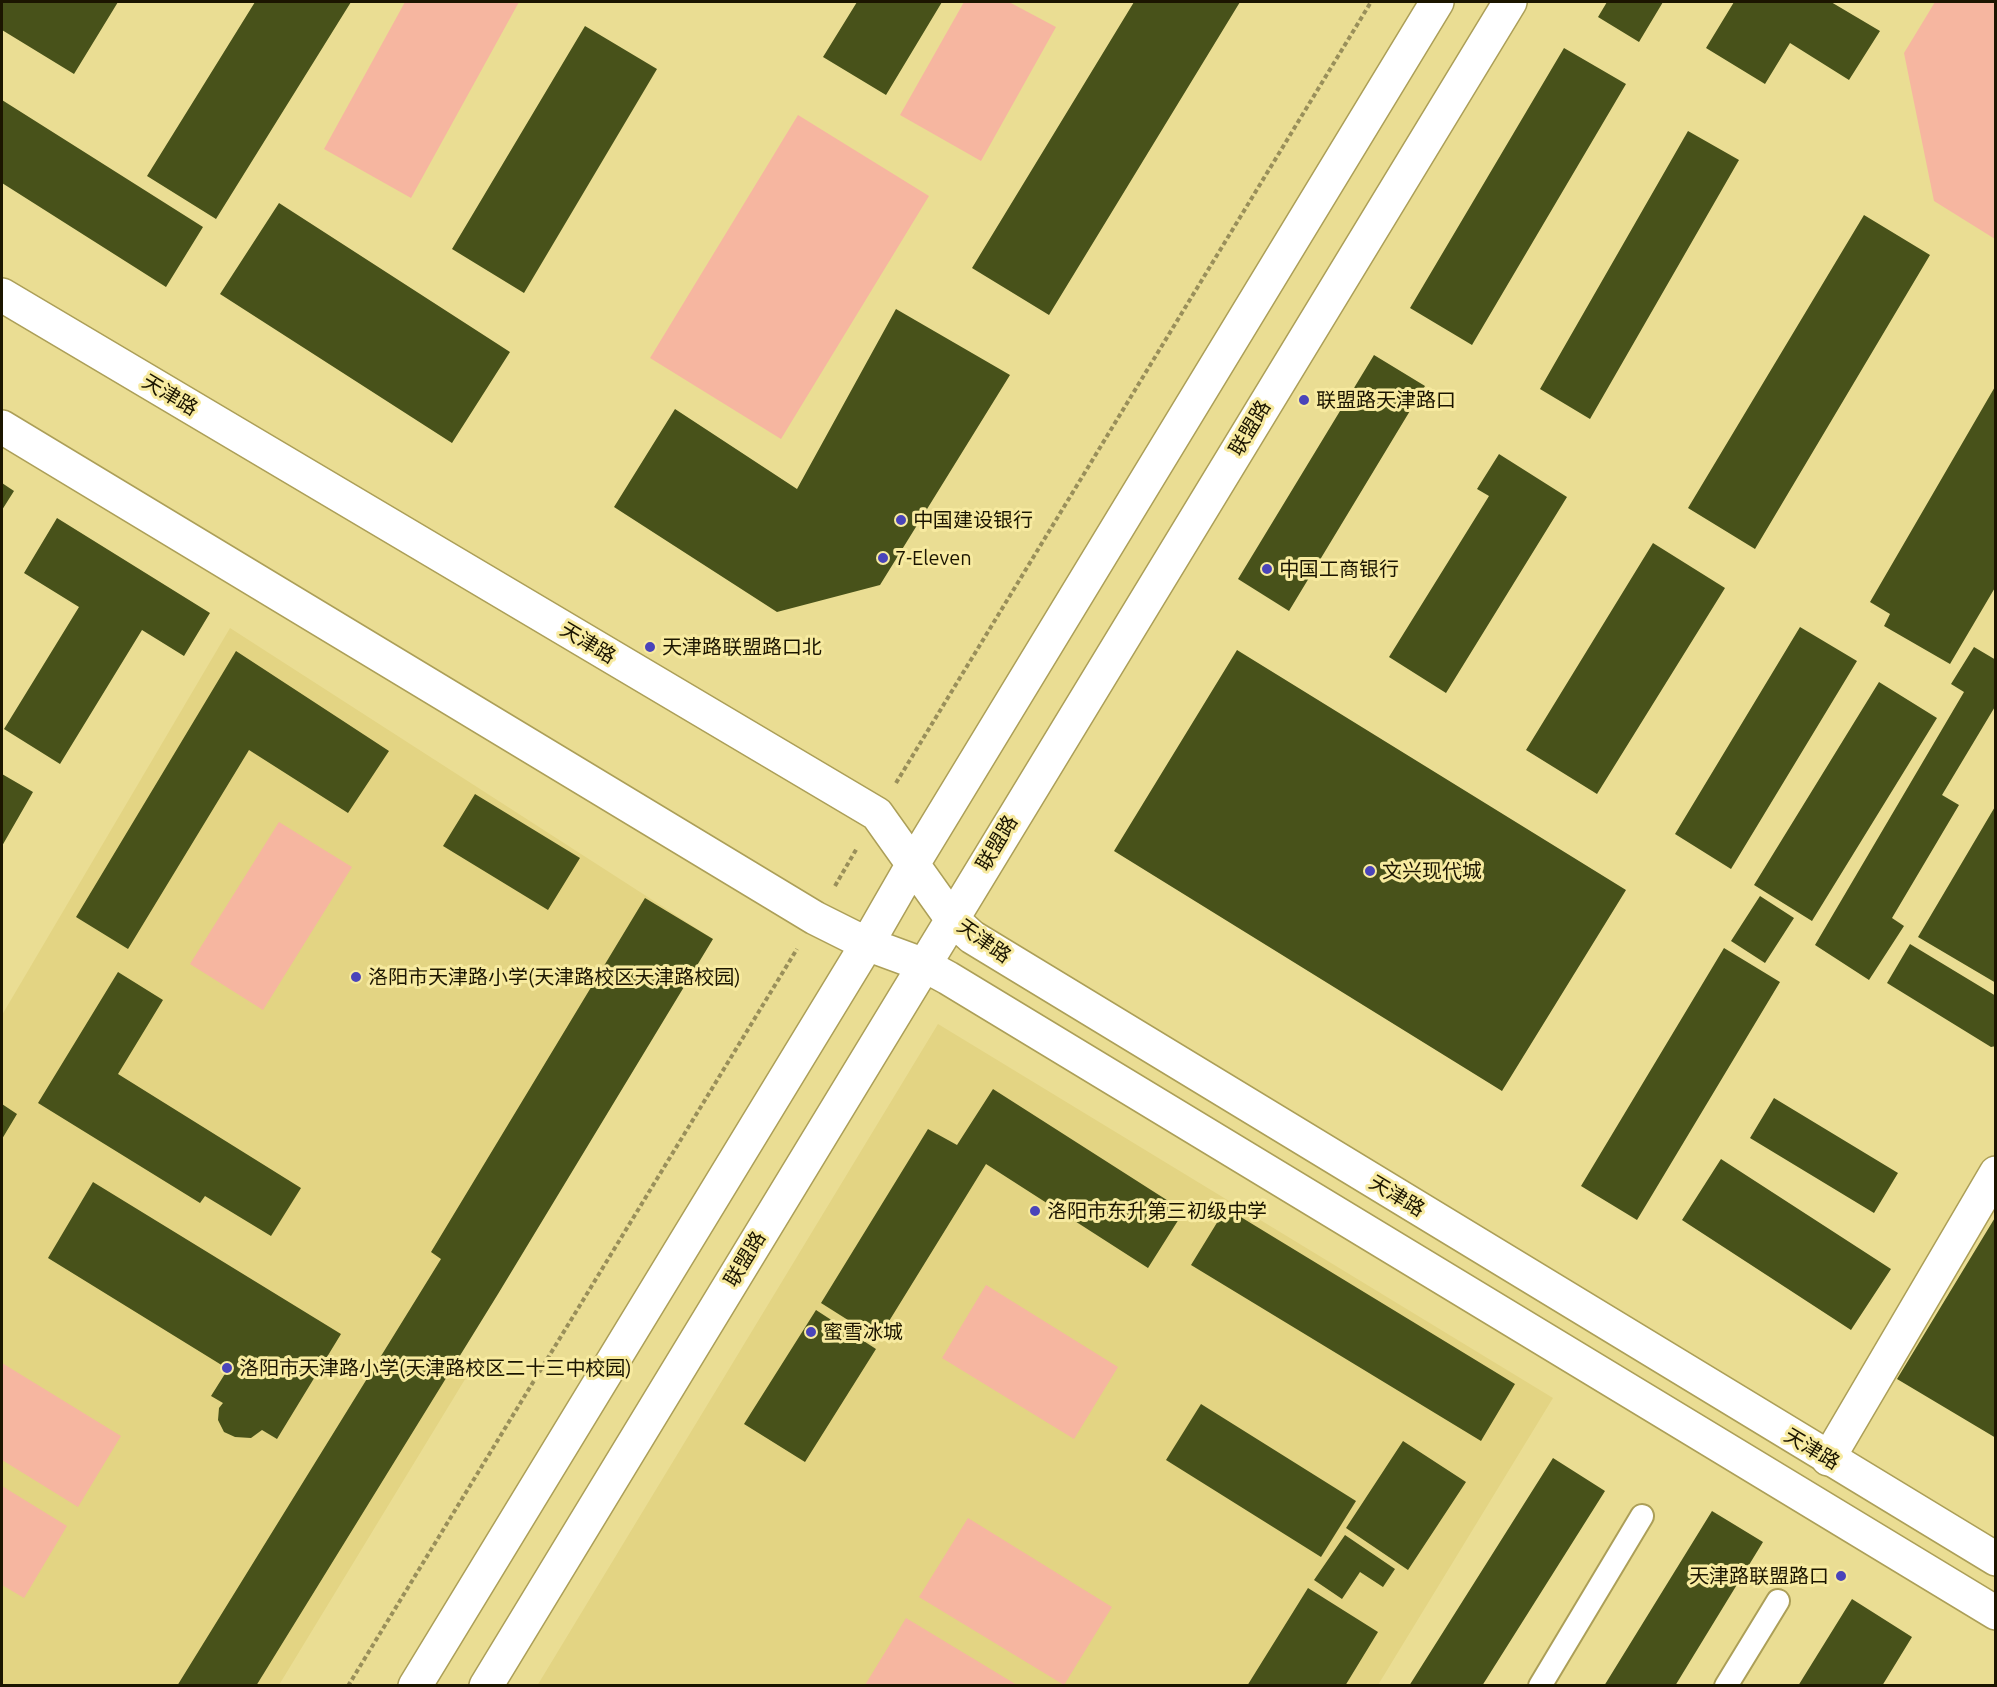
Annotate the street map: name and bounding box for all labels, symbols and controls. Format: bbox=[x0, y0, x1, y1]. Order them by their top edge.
street label: 天津路 bbox=[138, 369, 202, 421]
place label: 联盟路天津路口 bbox=[1316, 388, 1456, 412]
marker: 联盟路天津路口 bbox=[1297, 393, 1311, 407]
street label: 联盟路 bbox=[1224, 396, 1276, 460]
place label: 中国建设银行 bbox=[913, 508, 1033, 532]
marker: 中国建设银行 bbox=[894, 513, 908, 527]
place label: 7-Eleven bbox=[895, 546, 972, 570]
marker: 7-Eleven bbox=[876, 551, 890, 565]
place label: 中国工商银行 bbox=[1279, 557, 1399, 581]
marker: 中国工商银行 bbox=[1260, 562, 1274, 576]
street label: 天津路 bbox=[556, 617, 620, 669]
place label: 天津路联盟路口北 bbox=[662, 635, 822, 659]
marker: 天津路联盟路口北 bbox=[643, 640, 657, 654]
street label: 联盟路 bbox=[971, 811, 1023, 875]
place label: 文兴现代城 bbox=[1382, 859, 1482, 883]
marker: 文兴现代城 bbox=[1363, 864, 1377, 878]
street label: 天津路 bbox=[953, 914, 1015, 968]
place label: 洛阳市天津路小学(天津路校区天津路校园) bbox=[368, 965, 741, 989]
marker: 洛阳市天津路小学(天津路校区天津路校园) bbox=[349, 970, 363, 984]
street label: 天津路 bbox=[1365, 1170, 1429, 1222]
place label: 洛阳市东升第三初级中学 bbox=[1047, 1199, 1267, 1223]
marker: 洛阳市东升第三初级中学 bbox=[1028, 1204, 1042, 1218]
street label: 联盟路 bbox=[719, 1227, 771, 1291]
place label: 蜜雪冰城 bbox=[823, 1320, 903, 1344]
marker: 蜜雪冰城 bbox=[804, 1325, 818, 1339]
place label: 洛阳市天津路小学(天津路校区二十三中校园) bbox=[239, 1356, 632, 1380]
marker: 洛阳市天津路小学(天津路校区二十三中校园) bbox=[220, 1361, 234, 1375]
street label: 天津路 bbox=[1780, 1423, 1844, 1475]
place label: 天津路联盟路口 bbox=[1689, 1564, 1829, 1588]
marker: 天津路联盟路口 bbox=[1834, 1569, 1848, 1583]

